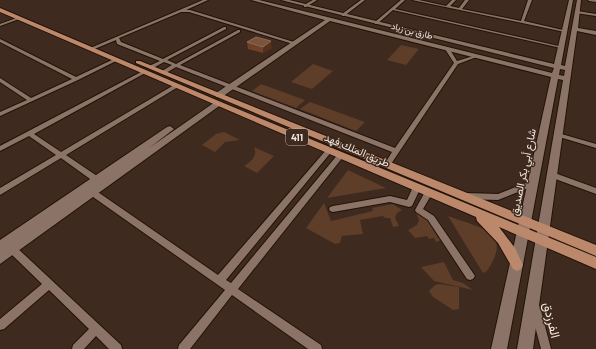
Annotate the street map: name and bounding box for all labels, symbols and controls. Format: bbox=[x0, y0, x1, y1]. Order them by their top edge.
street label: طارق بن زياد bbox=[390, 20, 434, 42]
street label: شارع أبي بكر الصديق bbox=[507, 127, 542, 217]
road number: 411 bbox=[286, 129, 308, 145]
street label: طريق الملك فهد bbox=[322, 130, 392, 170]
street label: الفرزدق bbox=[539, 300, 564, 340]

